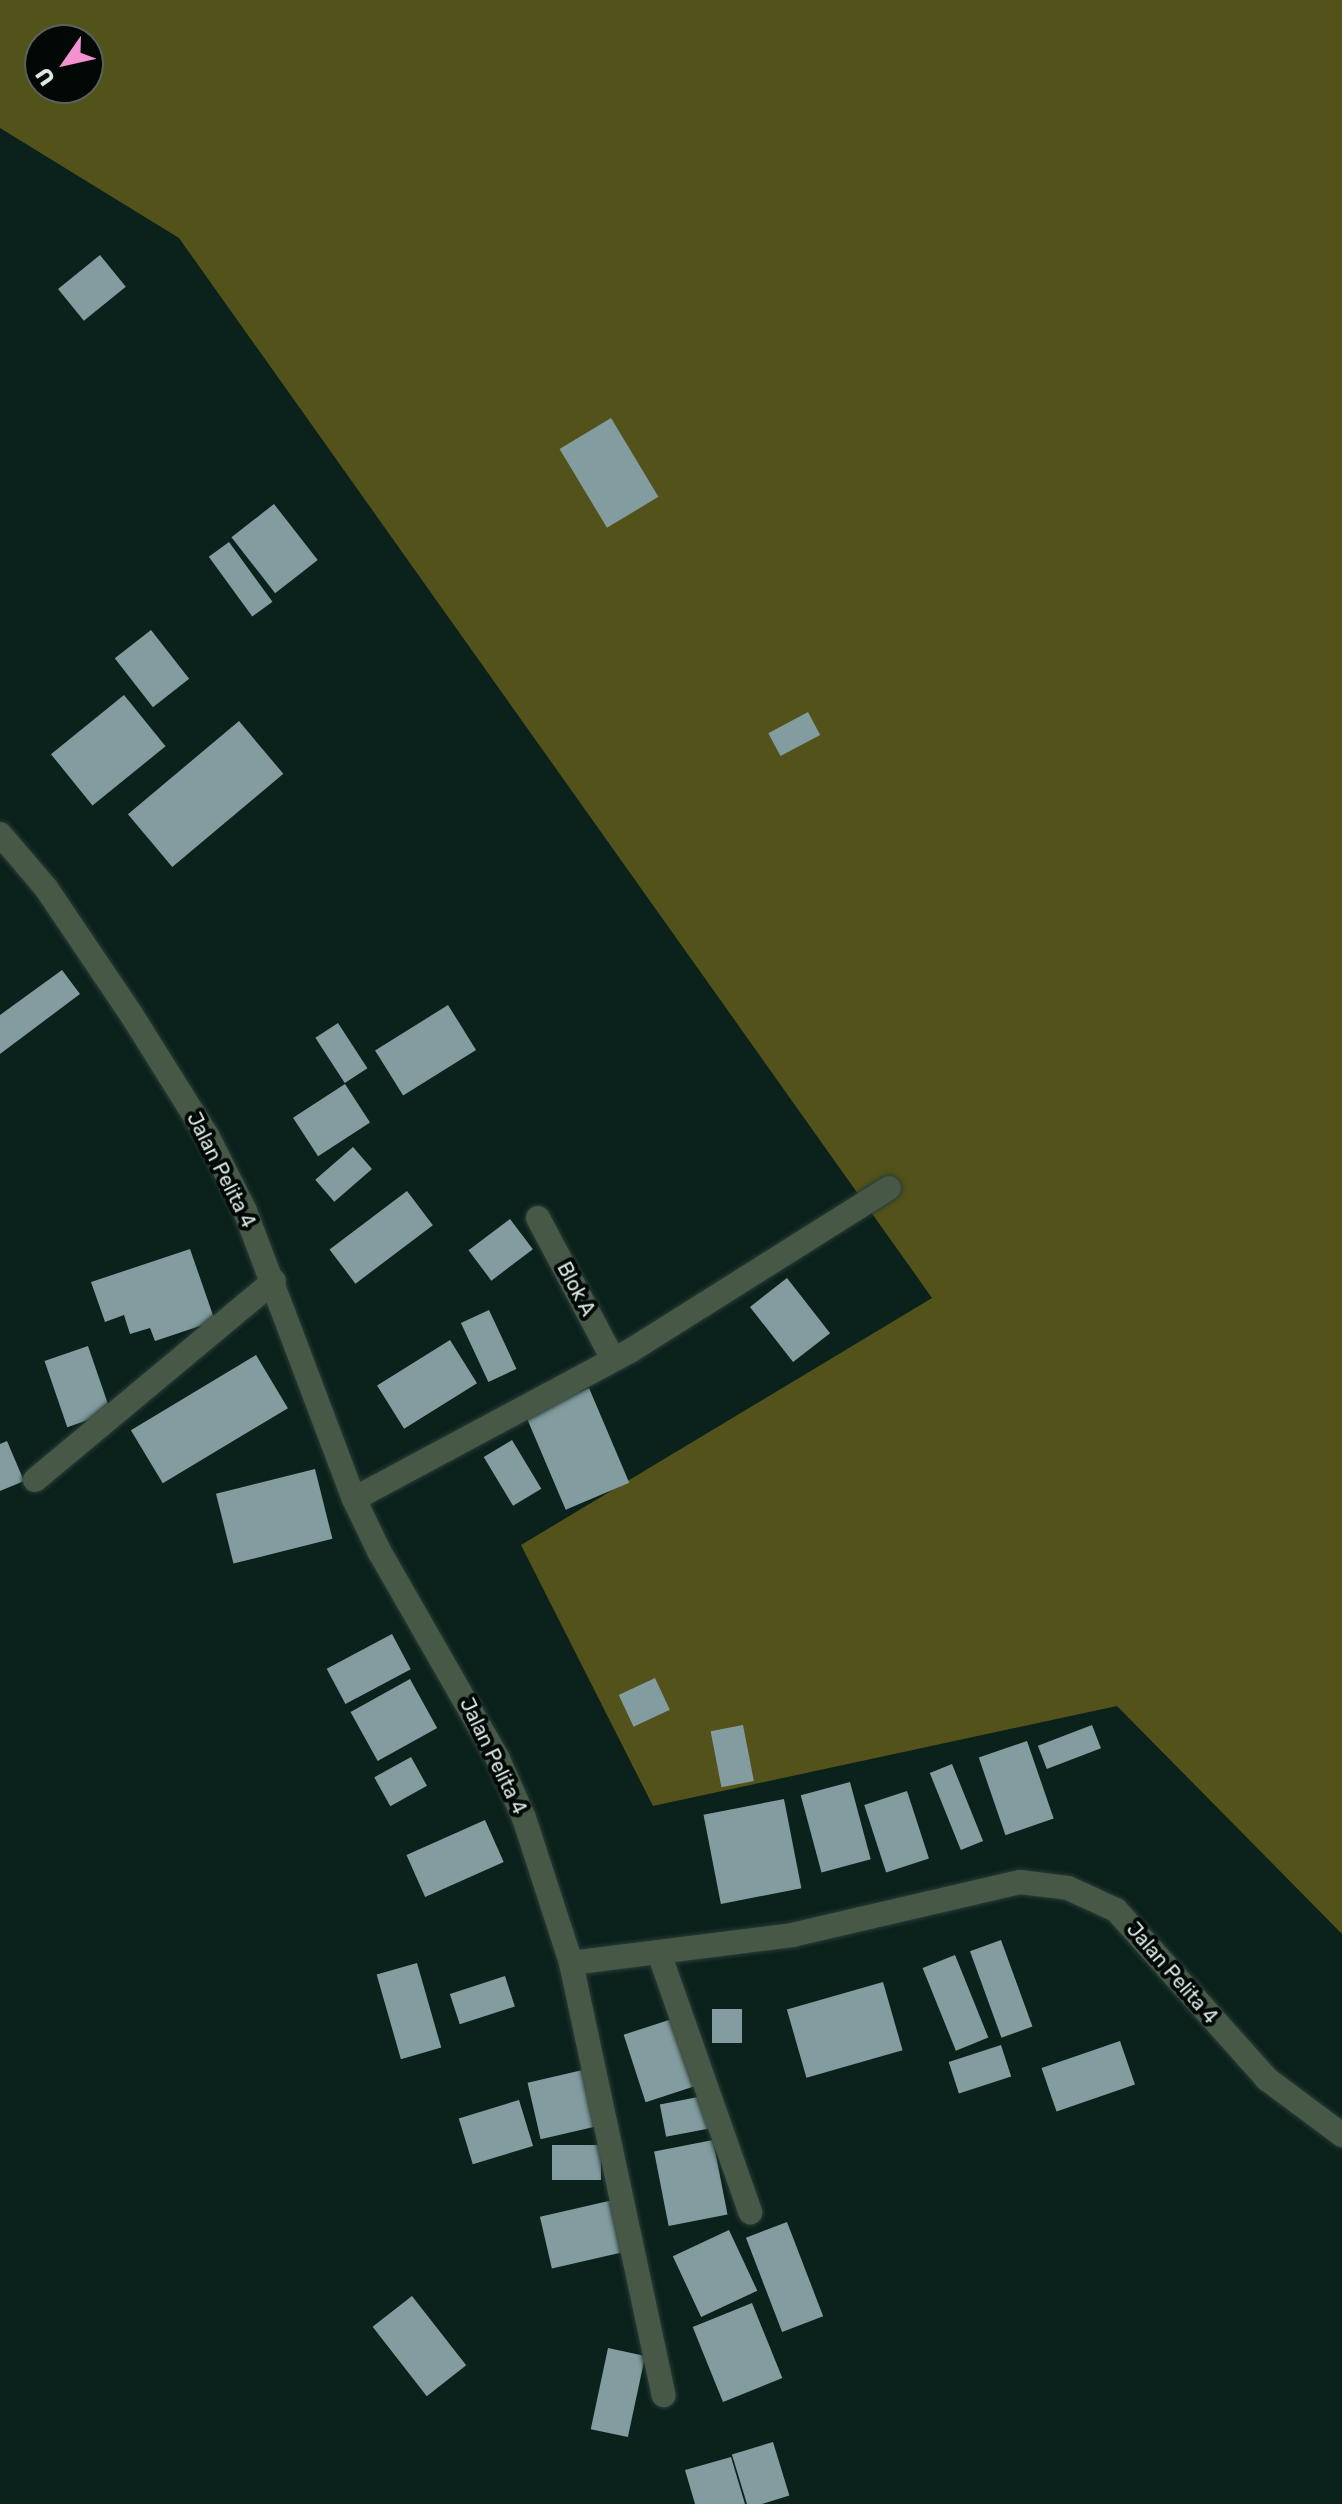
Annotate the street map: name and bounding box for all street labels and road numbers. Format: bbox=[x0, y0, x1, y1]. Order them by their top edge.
street label: Jalan Pelita 4 bbox=[182, 1108, 260, 1232]
street label: Blok A bbox=[552, 1258, 600, 1320]
street label: Jalan Pelita 4 bbox=[455, 1694, 531, 1818]
street label: Jalan Pelita 4 bbox=[1121, 1917, 1223, 2029]

